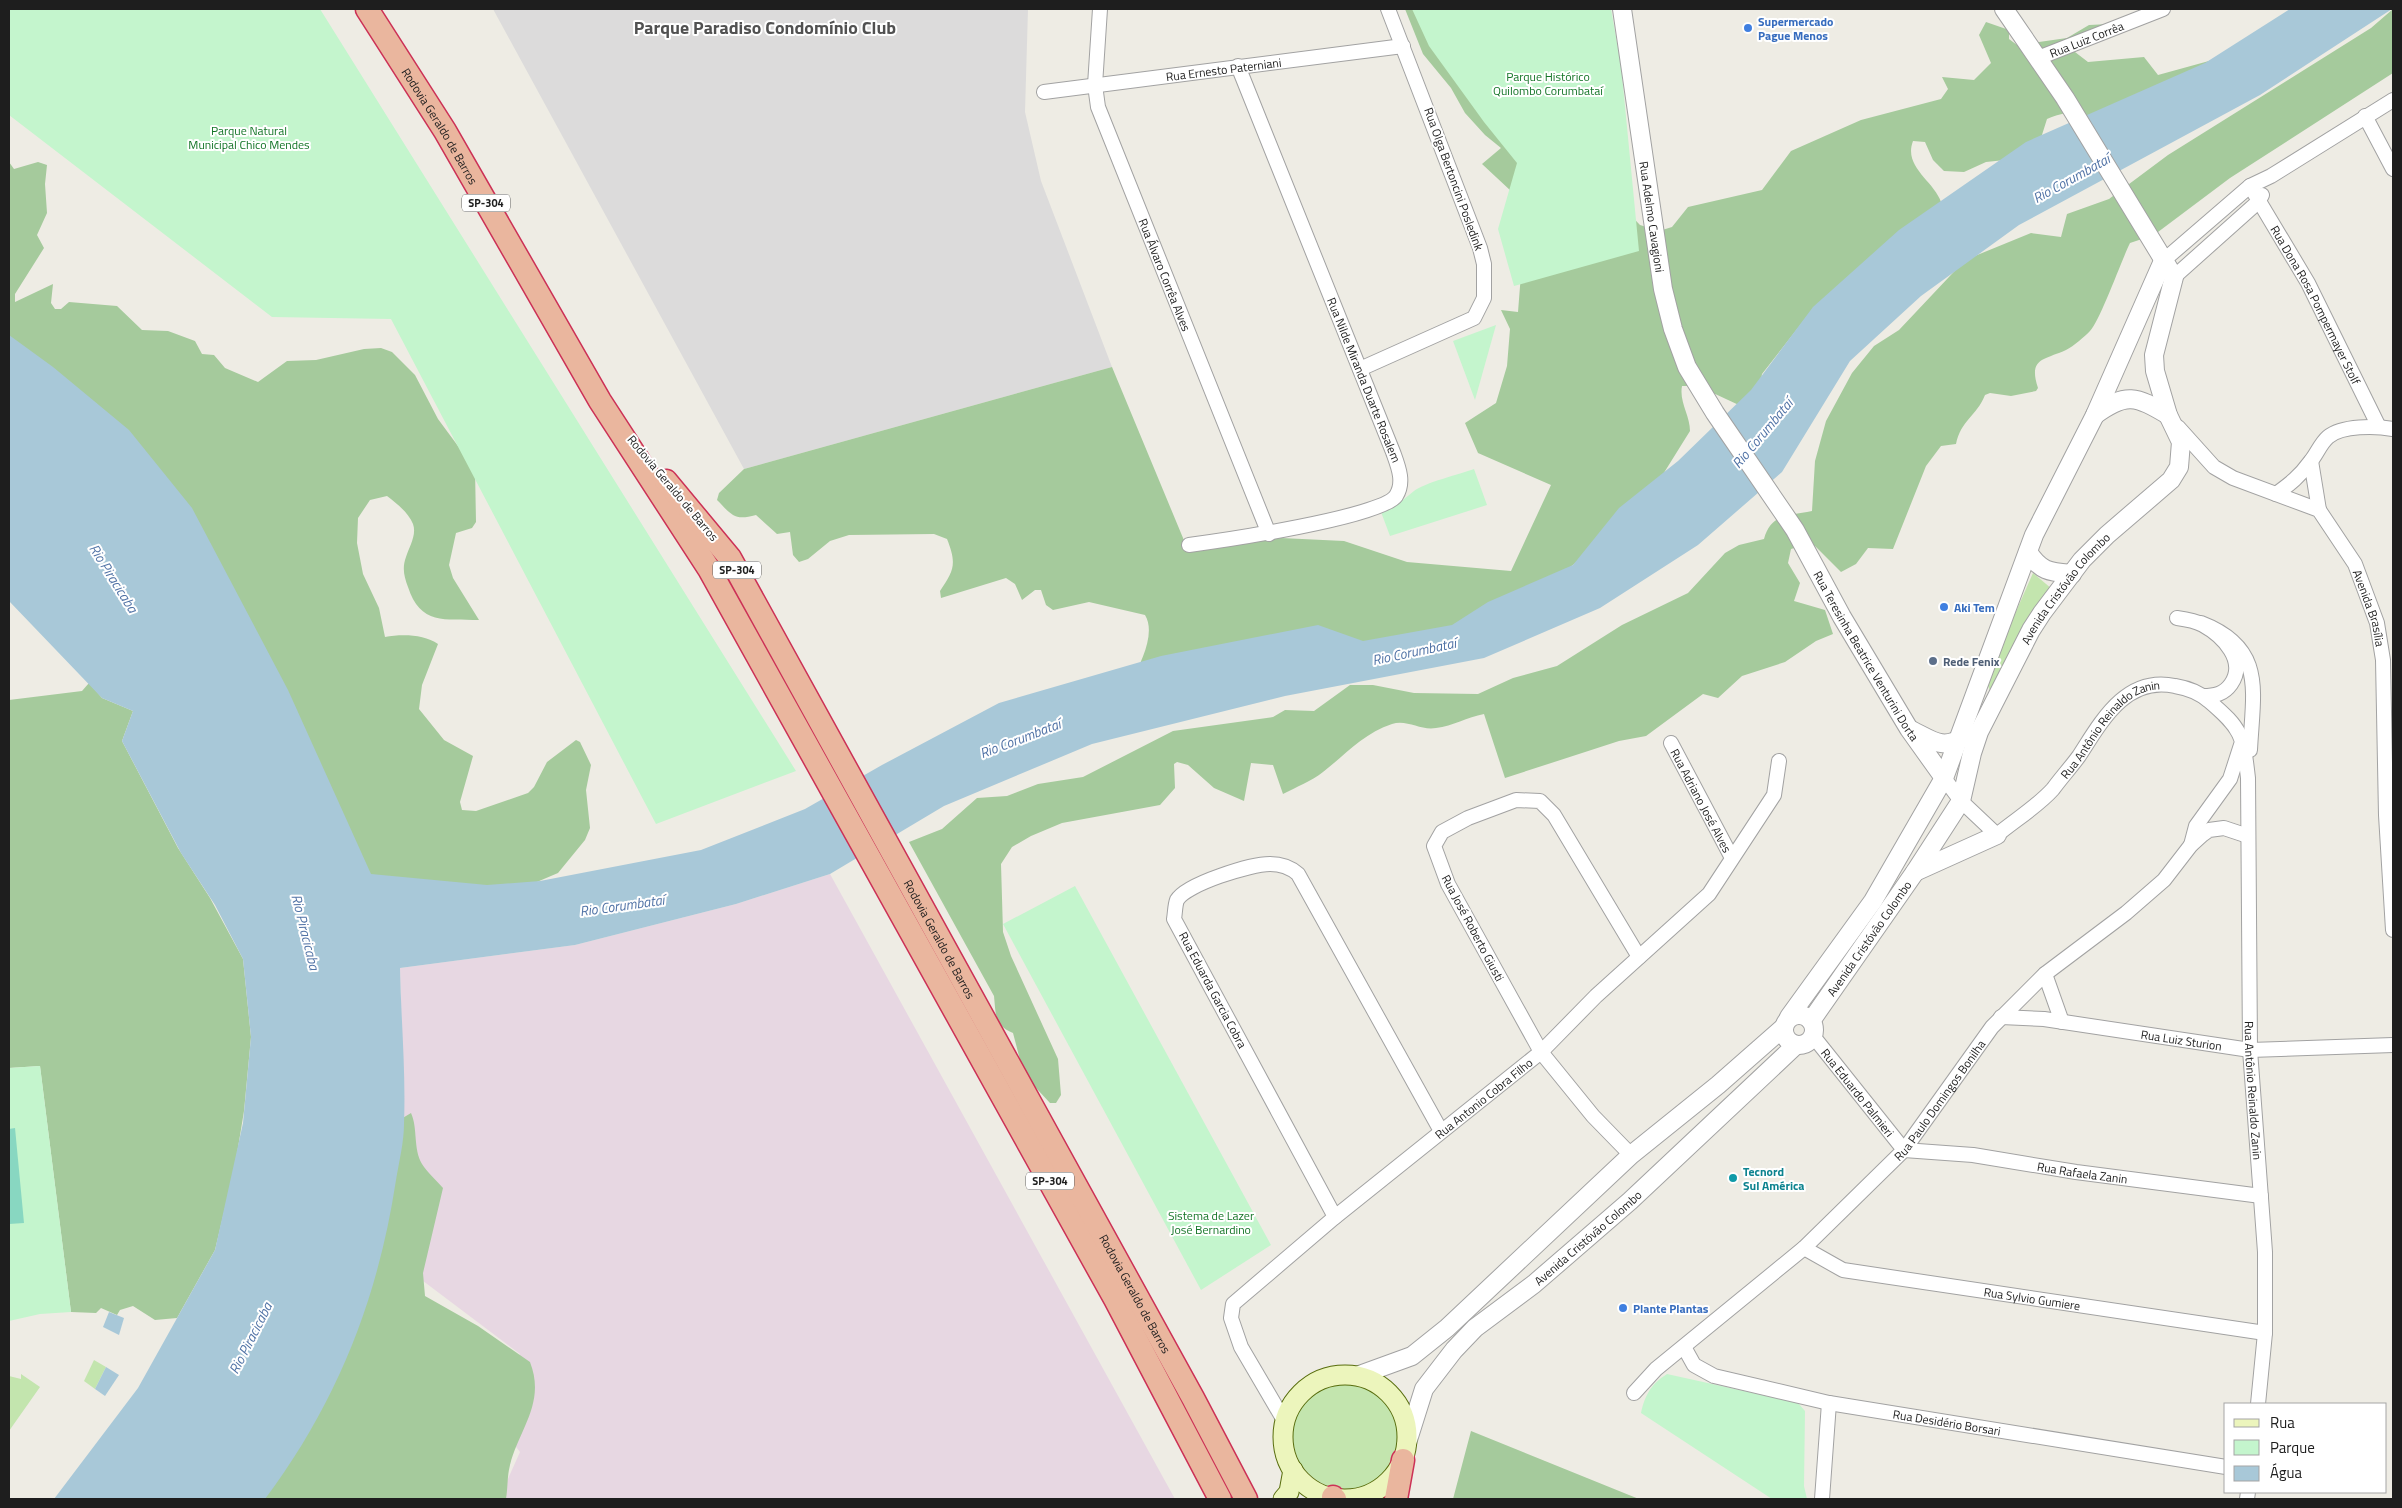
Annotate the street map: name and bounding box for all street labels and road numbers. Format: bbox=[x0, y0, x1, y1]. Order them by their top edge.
street label: Rua Luiz Corrêa bbox=[2047, 16, 2126, 62]
street label: Rua Ernesto Paterniani bbox=[1165, 52, 1282, 86]
street label: Rodovia Geraldo de Barros bbox=[397, 64, 483, 188]
street label: Rua Olga Bertoncini Posledink bbox=[1419, 105, 1489, 253]
street label: Rua Adelmo Cavagioni bbox=[1635, 160, 1670, 274]
road number: SP-304 bbox=[462, 194, 510, 212]
street label: Rua Álvaro Corrêa Alves bbox=[1134, 215, 1196, 334]
street label: Rua Dona Rosa Pompermayer Stolf bbox=[2266, 222, 2366, 388]
street label: Rua Nilde Miranda Duarte Rosalem bbox=[1322, 295, 1406, 465]
street label: Rodovia Geraldo de Barros bbox=[623, 431, 723, 546]
street label: Avenida Cristóvão Colombo bbox=[2016, 528, 2114, 648]
road number: SP-304 bbox=[713, 562, 761, 578]
street label: Rua Teresinha Beatrice Venturini Dorta bbox=[1809, 567, 1924, 745]
street label: Avenida Brasília bbox=[2348, 567, 2390, 648]
street label: Rua Antônio Reinaldo Zanin bbox=[2055, 675, 2161, 783]
street label: Rua Adriano José Alves bbox=[1666, 745, 1737, 856]
street label: Rua José Roberto Giusti bbox=[1437, 871, 1509, 985]
street label: Rodovia Geraldo de Barros bbox=[899, 876, 981, 1002]
street label: Avenida Cristóvão Colombo bbox=[1822, 876, 1916, 1000]
street label: Rua Eduarda Garcia Cobra bbox=[1174, 928, 1252, 1052]
street label: Rua Antônio Reinaldo Zanin bbox=[2240, 1021, 2268, 1161]
street label: Rua Luiz Sturion bbox=[2140, 1024, 2223, 1055]
street label: Rua Paulo Domingos Bonilha bbox=[1889, 1035, 1990, 1165]
street label: Rua Eduardo Palmieri bbox=[1817, 1044, 1899, 1141]
street label: Rua Antonio Cobra Filho bbox=[1430, 1053, 1537, 1143]
street label: Rua Rafaela Zanin bbox=[2036, 1156, 2129, 1188]
road number: SP-304 bbox=[1026, 1172, 1074, 1190]
street label: Avenida Cristóvão Colombo bbox=[1530, 1185, 1646, 1290]
street label: Rodovia Geraldo de Barros bbox=[1095, 1230, 1176, 1357]
street label: Rua Sylvio Gumiere bbox=[1983, 1282, 2082, 1315]
street label: Rua Desidério Borsari bbox=[1892, 1404, 2002, 1440]

